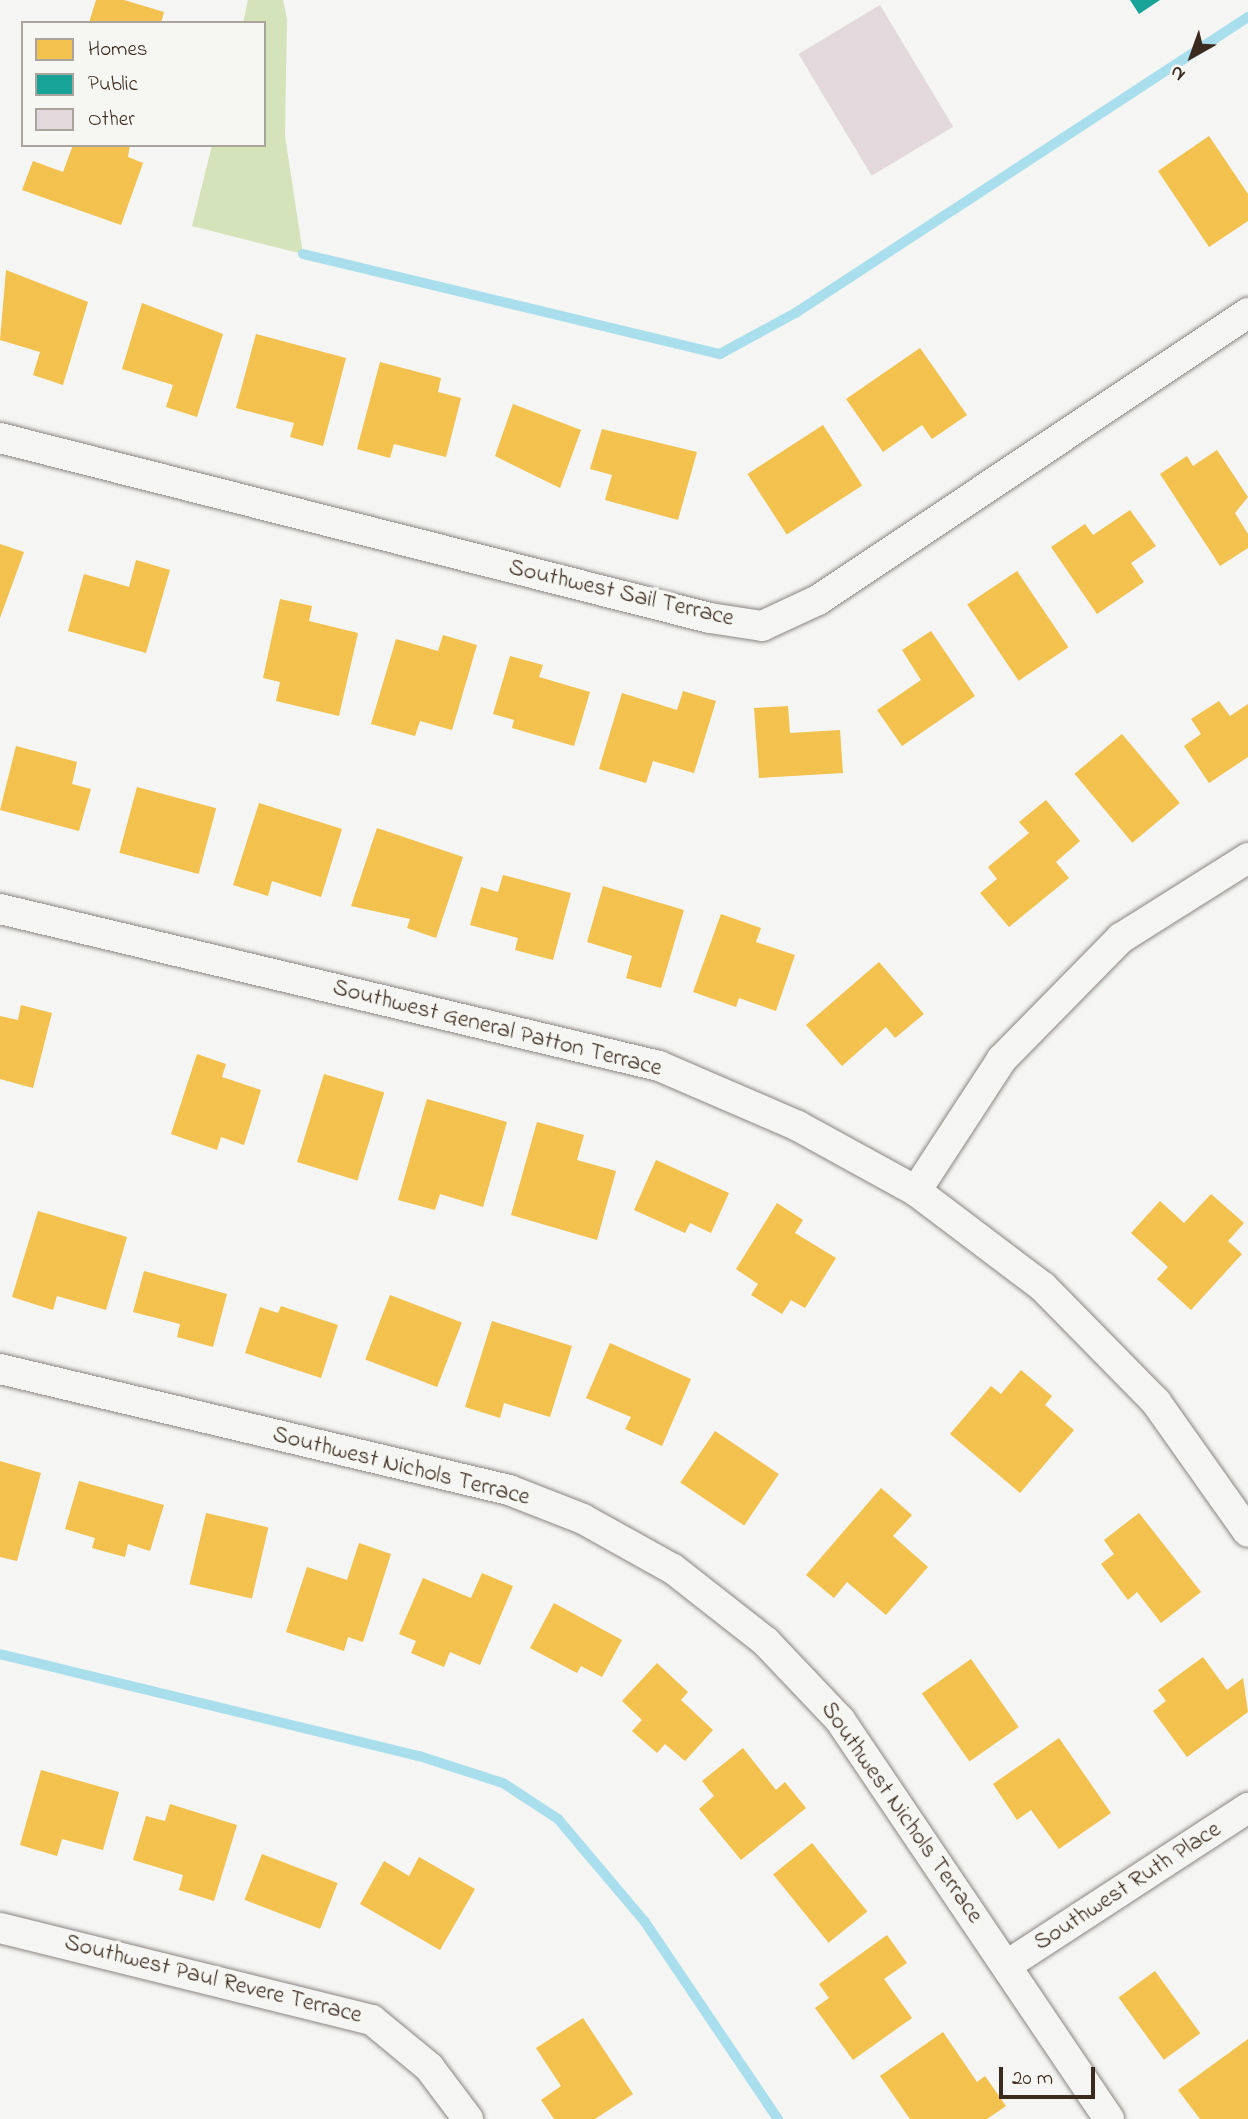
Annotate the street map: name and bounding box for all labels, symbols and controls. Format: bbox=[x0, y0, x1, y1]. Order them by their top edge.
legend bbox=[21, 21, 266, 147]
north arrow bbox=[1157, 21, 1227, 91]
text: Homes bbox=[88, 35, 148, 65]
text: N bbox=[1165, 58, 1192, 87]
text: Public bbox=[88, 70, 138, 100]
text: Other bbox=[88, 105, 135, 135]
street label: Southwest Sail Terrace bbox=[506, 554, 736, 634]
street label: Southwest General Patton Terrace bbox=[329, 974, 665, 1084]
street label: Southwest Nichols Terrace bbox=[269, 1421, 533, 1513]
street label: Southwest Nichols Terrace bbox=[813, 1697, 989, 1929]
street label: Southwest Ruth Place bbox=[1029, 1816, 1227, 1958]
street label: Southwest Paul Revere Terrace bbox=[61, 1929, 365, 2031]
scale bar bbox=[1003, 2052, 1099, 2096]
text: 20 m bbox=[1012, 2064, 1053, 2094]

